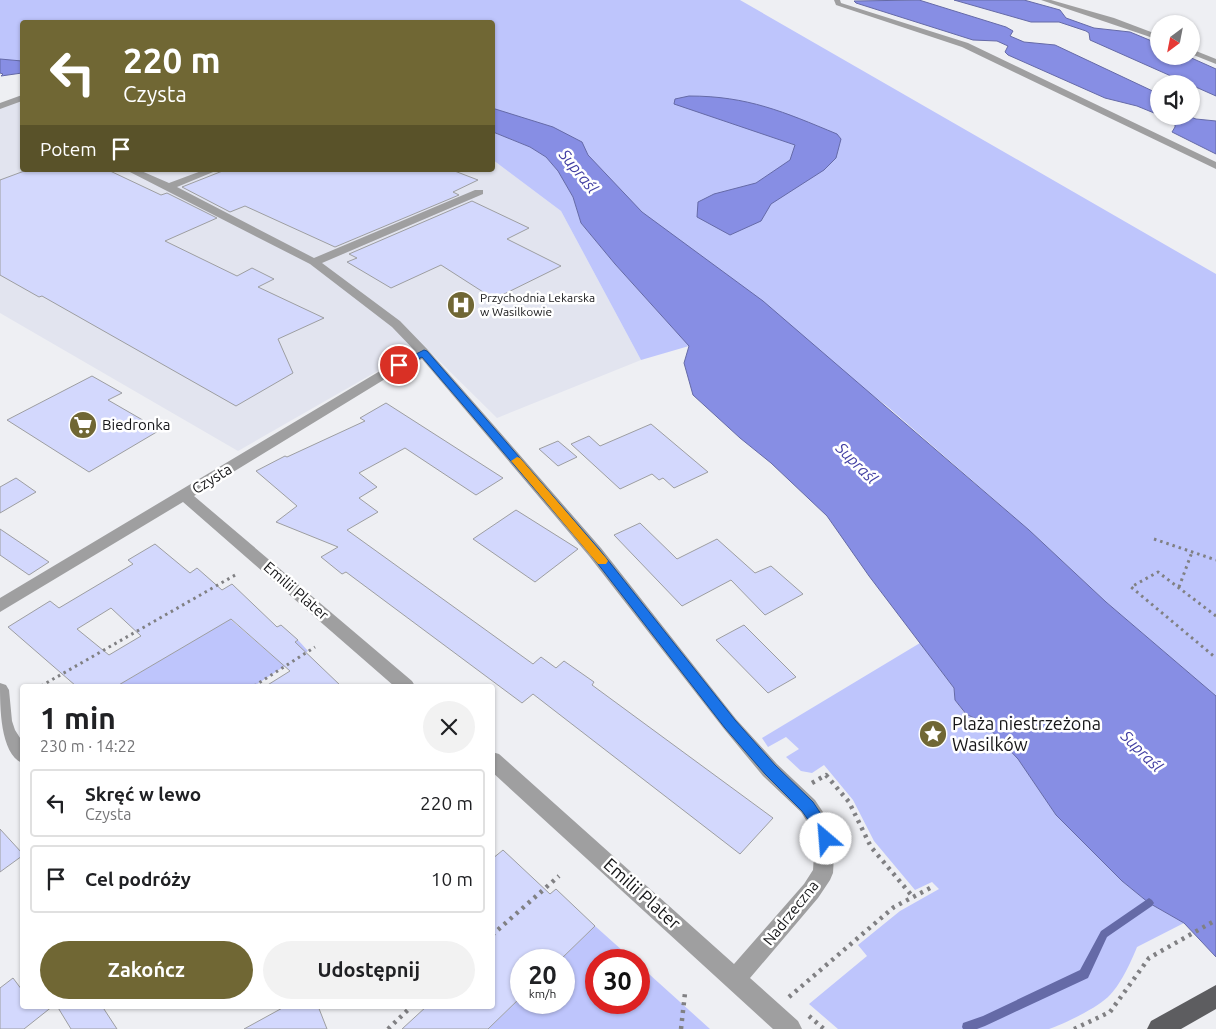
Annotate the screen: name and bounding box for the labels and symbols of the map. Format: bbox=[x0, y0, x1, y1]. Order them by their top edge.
north arrow bbox=[1150, 15, 1200, 65]
water label: Supraśl bbox=[555, 145, 602, 197]
hospital icon: Przychodnia Lekarska w Wasilkowie bbox=[446, 290, 476, 320]
place label: Przychodnia Lekarska w Wasilkowie bbox=[480, 291, 595, 318]
pin bbox=[378, 344, 420, 386]
supermarket icon: Biedronka bbox=[68, 410, 98, 440]
place label: Biedronka bbox=[102, 416, 171, 433]
water label: Supraśl bbox=[832, 438, 882, 488]
street label: Czysta bbox=[189, 460, 235, 497]
street label: Emilii Plater bbox=[261, 558, 332, 624]
place label: Plaża niestrzeżona Wasilków bbox=[952, 713, 1101, 754]
place icon: Plaża niestrzeżona Wasilków bbox=[918, 719, 948, 749]
water label: Supraśl bbox=[1117, 726, 1167, 776]
position arrow bbox=[799, 812, 851, 864]
street label: Emilii Plater bbox=[600, 854, 685, 933]
street label: Nadrzeczna bbox=[759, 877, 822, 948]
speed limit sign: 30 bbox=[585, 949, 650, 1014]

